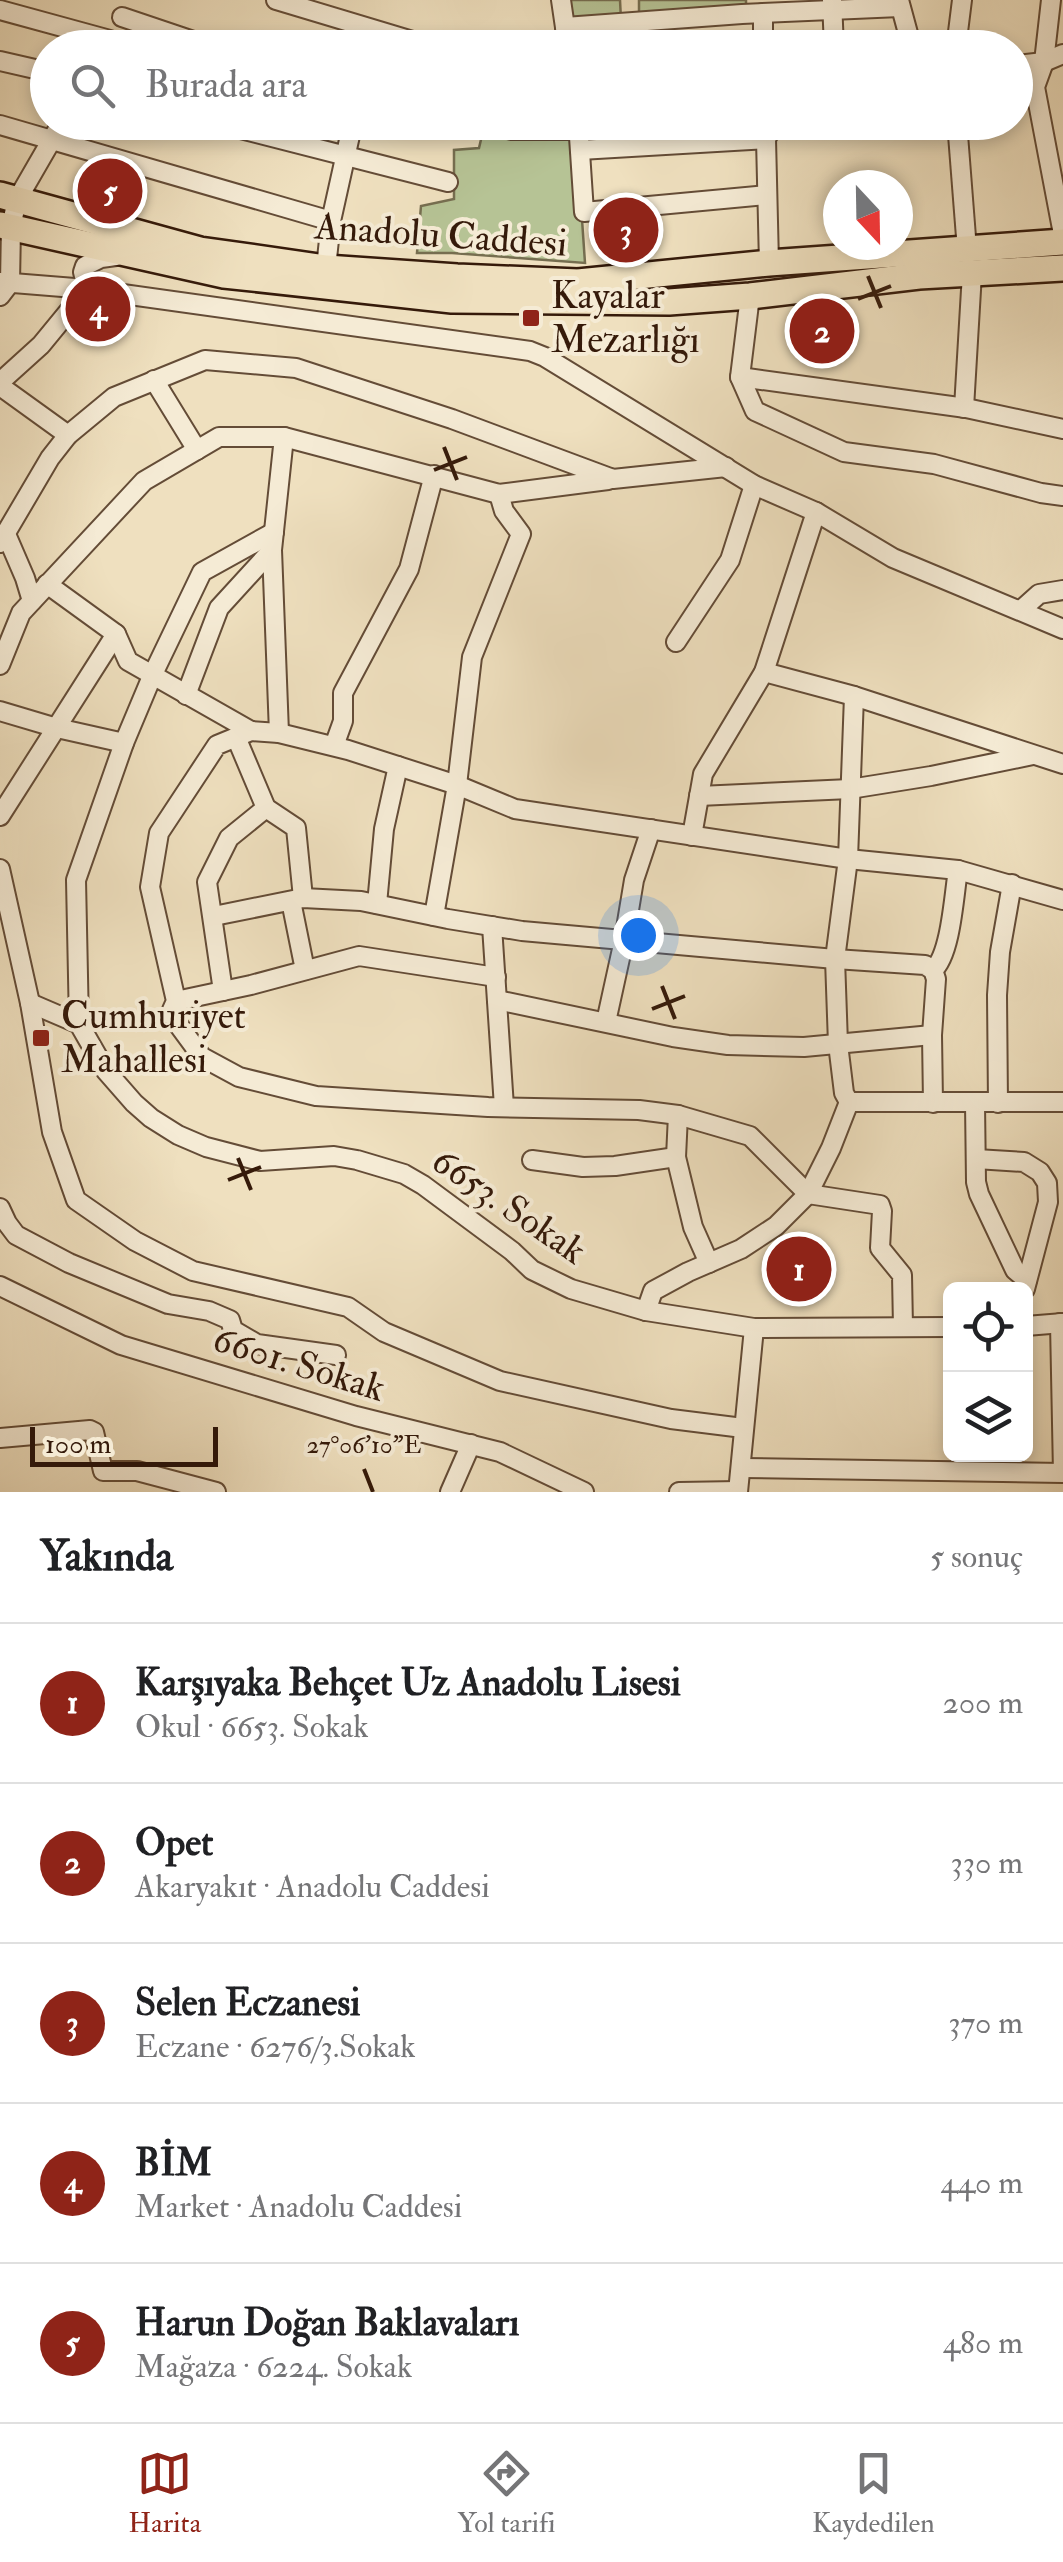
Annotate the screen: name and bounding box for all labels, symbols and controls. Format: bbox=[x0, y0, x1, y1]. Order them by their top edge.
search box bbox=[30, 30, 1033, 140]
icon: search bbox=[65, 58, 120, 113]
text: Burada ara bbox=[145, 61, 307, 109]
pin: 5 bbox=[78, 154, 142, 228]
north arrow bbox=[823, 170, 913, 260]
pin: 3 bbox=[594, 192, 658, 268]
street label: Anadolu Caddesi bbox=[312, 202, 569, 268]
pin: 4 bbox=[66, 272, 130, 346]
place label: Kayalar Mezarlığı bbox=[551, 272, 700, 364]
pin: 2 bbox=[790, 294, 854, 368]
marker: Kayalar Mezarlığı bbox=[520, 307, 542, 329]
your location bbox=[613, 910, 664, 961]
place label: Cumhuriyet Mahallesi bbox=[61, 992, 246, 1084]
marker: Cumhuriyet Mahallesi bbox=[30, 1027, 52, 1049]
street label: 6653. Sokak bbox=[423, 1137, 595, 1275]
pin: 1 bbox=[766, 1232, 832, 1306]
map controls bbox=[943, 1282, 1033, 1462]
button: locate bbox=[943, 1282, 1033, 1372]
street label: 6601. Sokak bbox=[207, 1315, 391, 1413]
button: layers bbox=[943, 1372, 1033, 1462]
scale bar bbox=[30, 1422, 218, 1466]
text: 100 m bbox=[45, 1427, 111, 1462]
text: 27°06'10"E bbox=[306, 1430, 422, 1461]
text: Yakında bbox=[40, 1531, 173, 1583]
text: 5 sonuç bbox=[930, 1537, 1023, 1577]
text: Karşıyaka Behçet Uz Anadolu Lisesi bbox=[135, 1659, 681, 1707]
text: 1 bbox=[67, 1683, 78, 1723]
text: 200 m bbox=[942, 1683, 1023, 1723]
text: Okul · 6653. Sokak bbox=[135, 1707, 369, 1747]
text: Opet bbox=[135, 1819, 213, 1867]
text: 2 bbox=[64, 1843, 81, 1883]
text: 330 m bbox=[950, 1843, 1023, 1883]
text: Akaryakıt · Anadolu Caddesi bbox=[135, 1867, 490, 1907]
text: Selen Eczanesi bbox=[135, 1979, 360, 2027]
text: 3 bbox=[66, 2003, 79, 2043]
text: 370 m bbox=[948, 2003, 1023, 2043]
text: Eczane · 6276/3.Sokak bbox=[135, 2027, 416, 2067]
text: BİM bbox=[135, 2139, 212, 2187]
text: 4 bbox=[64, 2163, 81, 2203]
text: 440 m bbox=[941, 2163, 1023, 2203]
text: Market · Anadolu Caddesi bbox=[135, 2187, 462, 2227]
text: Harun Doğan Baklavaları bbox=[135, 2299, 519, 2347]
text: 5 bbox=[65, 2323, 80, 2363]
text: 480 m bbox=[943, 2323, 1023, 2363]
text: Mağaza · 6224. Sokak bbox=[135, 2347, 412, 2387]
tab: Harita bbox=[128, 2446, 201, 2541]
tab: Yol tarifi bbox=[458, 2446, 556, 2541]
tab: Kaydedilen bbox=[812, 2446, 935, 2541]

